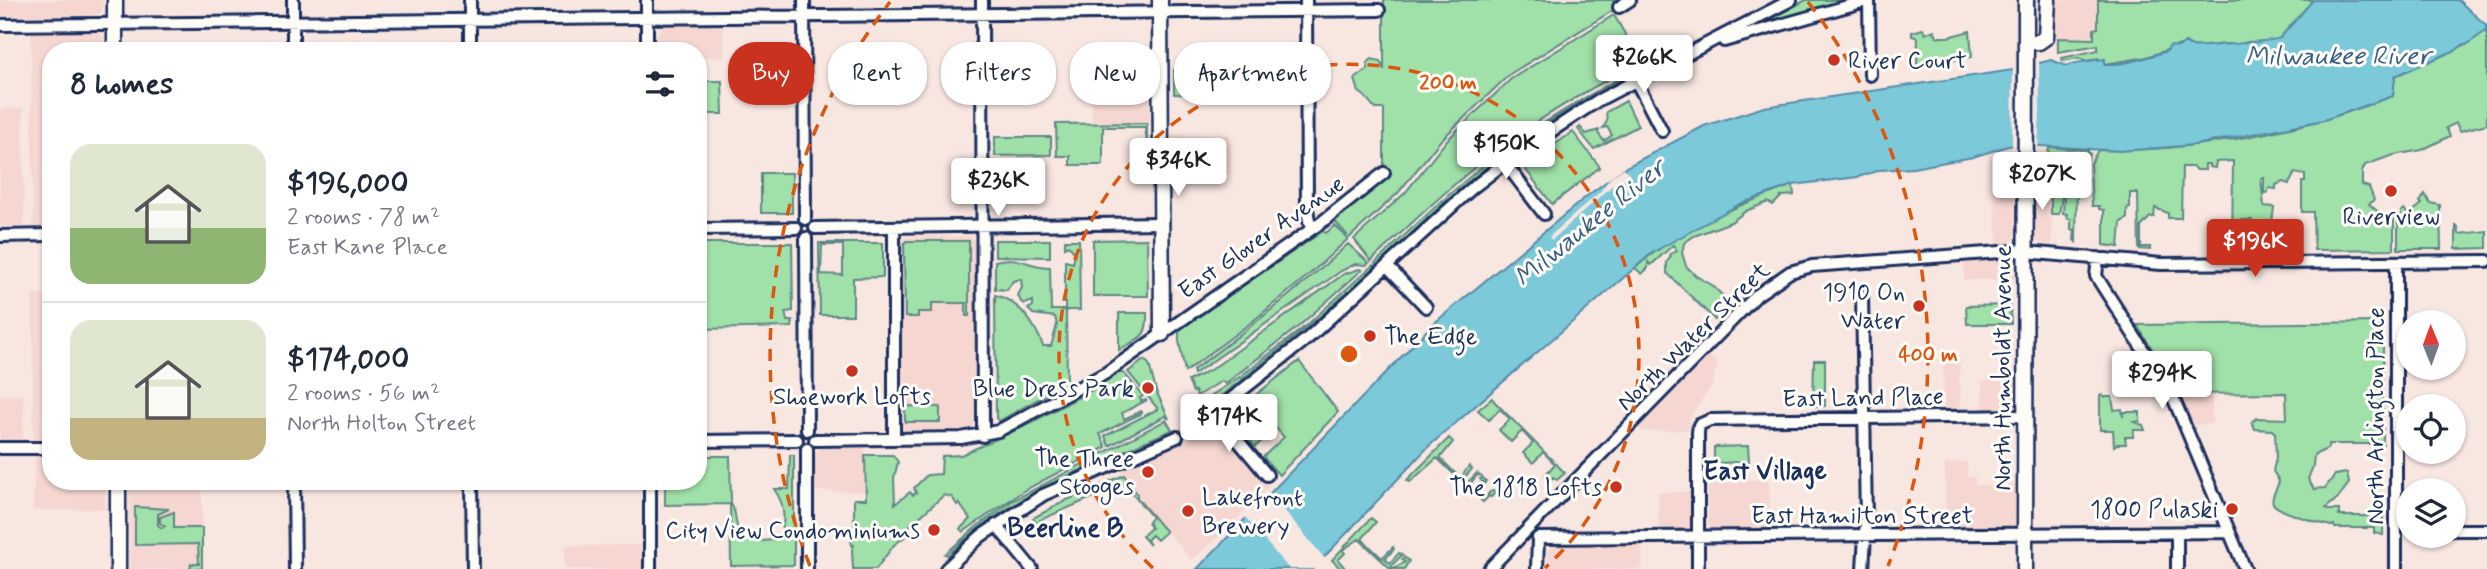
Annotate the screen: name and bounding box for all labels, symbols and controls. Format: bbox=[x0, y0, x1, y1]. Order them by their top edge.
pin: $266K bbox=[1595, 36, 1693, 95]
water label: Milwaukee River bbox=[2245, 40, 2434, 74]
chip: Buy bbox=[728, 42, 814, 105]
chip: Rent bbox=[828, 42, 927, 105]
chip: Filters bbox=[941, 42, 1056, 105]
chip: New bbox=[1070, 42, 1160, 105]
chip: Apartment bbox=[1174, 42, 1331, 105]
text: $266K bbox=[1612, 43, 1676, 73]
place label: River Court bbox=[1848, 46, 1967, 77]
marker: River Court bbox=[1826, 52, 1842, 68]
text: 8 homes bbox=[70, 65, 173, 104]
icon: filters bbox=[641, 65, 679, 103]
text: 200 m bbox=[1419, 69, 1477, 97]
pin: $150K bbox=[1457, 122, 1555, 181]
text: $150K bbox=[1473, 129, 1539, 159]
pin: $346K bbox=[1129, 138, 1227, 198]
text: $346K bbox=[1146, 146, 1210, 176]
water label: Milwaukee River bbox=[1508, 150, 1676, 295]
pin: $207K bbox=[1993, 152, 2091, 212]
pin: $236K bbox=[949, 158, 1047, 218]
text: $207K bbox=[2008, 160, 2076, 190]
text: $196,000 bbox=[287, 164, 409, 203]
text: $236K bbox=[967, 166, 1029, 196]
street label: East Glover Avenue bbox=[1173, 169, 1351, 307]
icon: home bbox=[126, 172, 210, 256]
marker: Riverview bbox=[2383, 183, 2399, 199]
place label: Riverview bbox=[2342, 202, 2440, 233]
text: 2 rooms · 78 m² bbox=[287, 203, 440, 233]
pin: $196K bbox=[2206, 219, 2304, 279]
text: $196K bbox=[2223, 227, 2287, 257]
text: East Kane Place bbox=[287, 233, 448, 263]
street label: North Humboldt Avenue bbox=[1988, 245, 2019, 491]
street label: North Water Street bbox=[1611, 256, 1777, 418]
place label: 1910 On Water bbox=[1822, 278, 1906, 337]
marker: 1910 On Water bbox=[1911, 298, 1927, 314]
street label: North Arlington Place bbox=[2361, 307, 2395, 525]
north arrow bbox=[2396, 310, 2466, 380]
map controls bbox=[2396, 310, 2466, 548]
place label: The Edge bbox=[1384, 322, 1477, 356]
marker: The Edge bbox=[1362, 328, 1378, 344]
text: $174,000 bbox=[287, 340, 409, 379]
text: 400 m bbox=[1898, 341, 1958, 369]
centre of rings bbox=[1337, 342, 1361, 366]
icon: home bbox=[126, 348, 210, 432]
pin: $294K bbox=[2113, 352, 2211, 411]
text: $294K bbox=[2128, 359, 2196, 389]
marker: Shoework Lofts bbox=[844, 363, 860, 379]
place label: Blue Dress Park bbox=[973, 374, 1134, 405]
text: 2 rooms · 56 m² bbox=[287, 379, 440, 409]
marker: Blue Dress Park bbox=[1140, 380, 1156, 396]
place label: Shoework Lofts bbox=[773, 382, 931, 413]
street label: East Land Place bbox=[1782, 382, 1944, 415]
pin: $174K bbox=[1180, 394, 1278, 454]
button: locate bbox=[2396, 394, 2466, 464]
text: $174K bbox=[1196, 402, 1262, 432]
text: North Holton Street bbox=[287, 409, 476, 439]
place label: The Three Stooges bbox=[1034, 444, 1134, 505]
district label: East Village bbox=[1703, 455, 1827, 490]
marker: The Three Stooges bbox=[1140, 464, 1156, 480]
place label: The 1818 Lofts bbox=[1449, 473, 1602, 504]
button: layers bbox=[2396, 478, 2466, 548]
marker: The 1818 Lofts bbox=[1608, 479, 1624, 495]
place label: Lakefront Brewery bbox=[1202, 483, 1303, 542]
place label: 1800 Pulaski bbox=[2090, 495, 2218, 526]
street label: East Hamilton Street bbox=[1751, 501, 1973, 532]
marker: 1800 Pulaski bbox=[2224, 501, 2240, 517]
marker: Lakefront Brewery bbox=[1180, 503, 1196, 519]
district label: Beerline B bbox=[1007, 512, 1124, 546]
place label: City View Condominiums bbox=[665, 516, 920, 547]
marker: City View Condominiums bbox=[926, 522, 942, 538]

